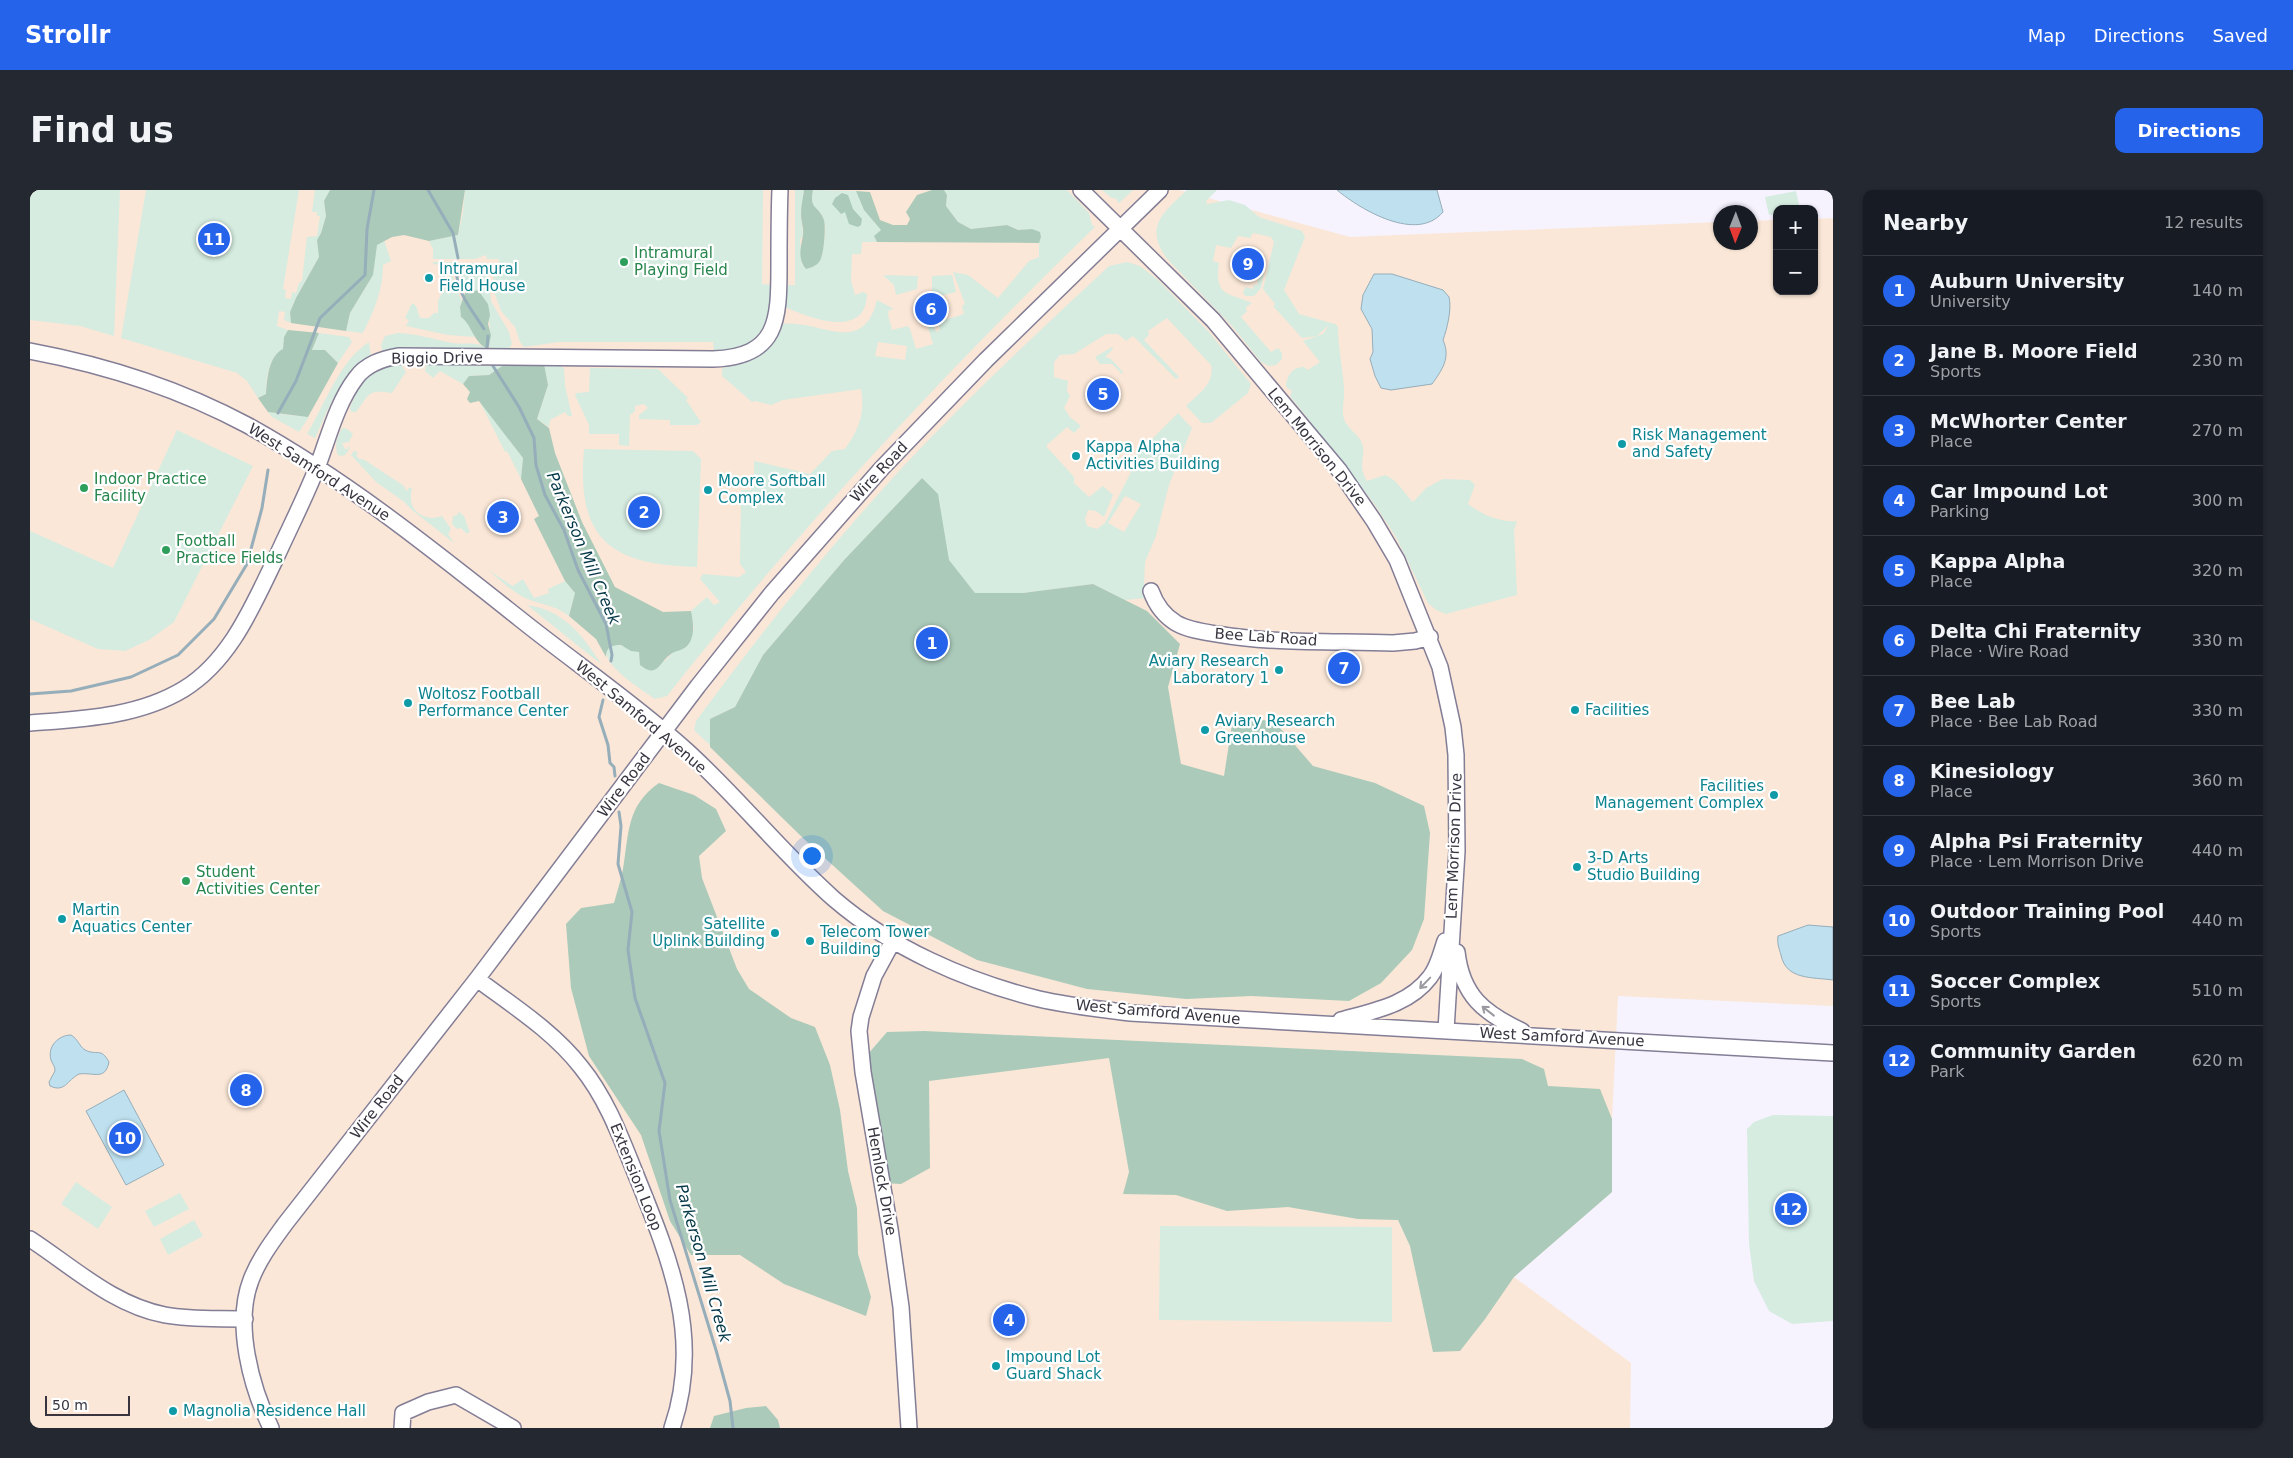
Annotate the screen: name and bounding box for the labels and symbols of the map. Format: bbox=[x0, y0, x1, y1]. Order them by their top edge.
north arrow bbox=[1713, 205, 1758, 250]
pin: 11 bbox=[198, 220, 230, 258]
place label: Intramural Playing Field bbox=[634, 244, 728, 279]
pin: 9 bbox=[1232, 245, 1264, 283]
marker: Intramural Playing Field bbox=[618, 256, 630, 268]
place label: Intramural Field House bbox=[439, 260, 525, 295]
marker: Intramural Field House bbox=[423, 272, 435, 284]
pin: 6 bbox=[915, 290, 947, 328]
street label: Biggio Drive bbox=[391, 348, 483, 368]
pin: 5 bbox=[1087, 375, 1119, 413]
street label: Lem Morrison Drive bbox=[1264, 384, 1370, 510]
street label: West Samford Avenue bbox=[245, 419, 393, 525]
place label: Risk Management and Safety bbox=[1632, 426, 1767, 461]
street label: Wire Road bbox=[846, 438, 912, 506]
place label: Kappa Alpha Activities Building bbox=[1086, 438, 1220, 473]
marker: Risk Management and Safety bbox=[1616, 438, 1628, 450]
marker: Kappa Alpha Activities Building bbox=[1070, 450, 1082, 462]
water label: Parkerson Mill Creek bbox=[543, 469, 625, 628]
place label: Indoor Practice Facility bbox=[94, 470, 207, 505]
place label: Moore Softball Complex bbox=[718, 472, 826, 507]
marker: Indoor Practice Facility bbox=[78, 482, 90, 494]
marker: Moore Softball Complex bbox=[702, 484, 714, 496]
pin: 2 bbox=[628, 493, 660, 531]
pin: 3 bbox=[487, 498, 519, 536]
place label: Football Practice Fields bbox=[176, 532, 283, 567]
marker: Football Practice Fields bbox=[160, 544, 172, 556]
pin: 1 bbox=[916, 624, 948, 662]
street label: Bee Lab Road bbox=[1214, 624, 1318, 650]
pin: 7 bbox=[1328, 649, 1360, 687]
place label: Aviary Research Laboratory 1 bbox=[1149, 652, 1269, 687]
street label: West Samford Avenue bbox=[572, 657, 710, 777]
marker: Aviary Research Laboratory 1 bbox=[1273, 664, 1285, 676]
place label: Woltosz Football Performance Center bbox=[418, 685, 569, 720]
marker: Woltosz Football Performance Center bbox=[402, 697, 414, 709]
place label: Facilities bbox=[1585, 701, 1649, 719]
marker: Facilities bbox=[1569, 704, 1581, 716]
place label: Aviary Research Greenhouse bbox=[1215, 712, 1335, 747]
marker: Aviary Research Greenhouse bbox=[1199, 724, 1211, 736]
street label: Wire Road bbox=[594, 749, 654, 821]
street label: Lem Morrison Drive bbox=[1442, 773, 1466, 919]
place label: Facilities Management Complex bbox=[1595, 777, 1764, 812]
marker: Facilities Management Complex bbox=[1768, 789, 1780, 801]
your location bbox=[799, 843, 825, 869]
place label: 3-D Arts Studio Building bbox=[1587, 849, 1700, 884]
marker: 3-D Arts Studio Building bbox=[1571, 861, 1583, 873]
place label: Student Activities Center bbox=[196, 863, 321, 898]
marker: Student Activities Center bbox=[180, 875, 192, 887]
place label: Martin Aquatics Center bbox=[72, 901, 192, 936]
marker: Martin Aquatics Center bbox=[56, 913, 68, 925]
place label: Satellite Uplink Building bbox=[652, 915, 765, 950]
place label: Telecom Tower Building bbox=[819, 923, 930, 958]
marker: Satellite Uplink Building bbox=[769, 927, 781, 939]
marker: Telecom Tower Building bbox=[804, 935, 816, 947]
one-way arrow bbox=[1419, 977, 1431, 989]
street label: West Samford Avenue bbox=[1075, 996, 1241, 1028]
one-way arrow bbox=[1482, 1006, 1495, 1017]
street label: West Samford Avenue bbox=[1479, 1024, 1645, 1050]
pin: 8 bbox=[230, 1071, 262, 1109]
street label: Wire Road bbox=[346, 1071, 408, 1143]
pin: 10 bbox=[109, 1119, 141, 1157]
street label: Extension Loop bbox=[606, 1121, 666, 1233]
street label: Hemlock Drive bbox=[864, 1125, 900, 1237]
water label: Parkerson Mill Creek bbox=[672, 1182, 735, 1345]
pin: 12 bbox=[1775, 1190, 1807, 1228]
pin: 4 bbox=[993, 1301, 1025, 1339]
place label: Impound Lot Guard Shack bbox=[1006, 1348, 1102, 1383]
marker: Impound Lot Guard Shack bbox=[990, 1360, 1002, 1372]
scale bar bbox=[45, 1393, 130, 1416]
place label: Magnolia Residence Hall bbox=[183, 1402, 366, 1420]
marker: Magnolia Residence Hall bbox=[167, 1405, 179, 1417]

